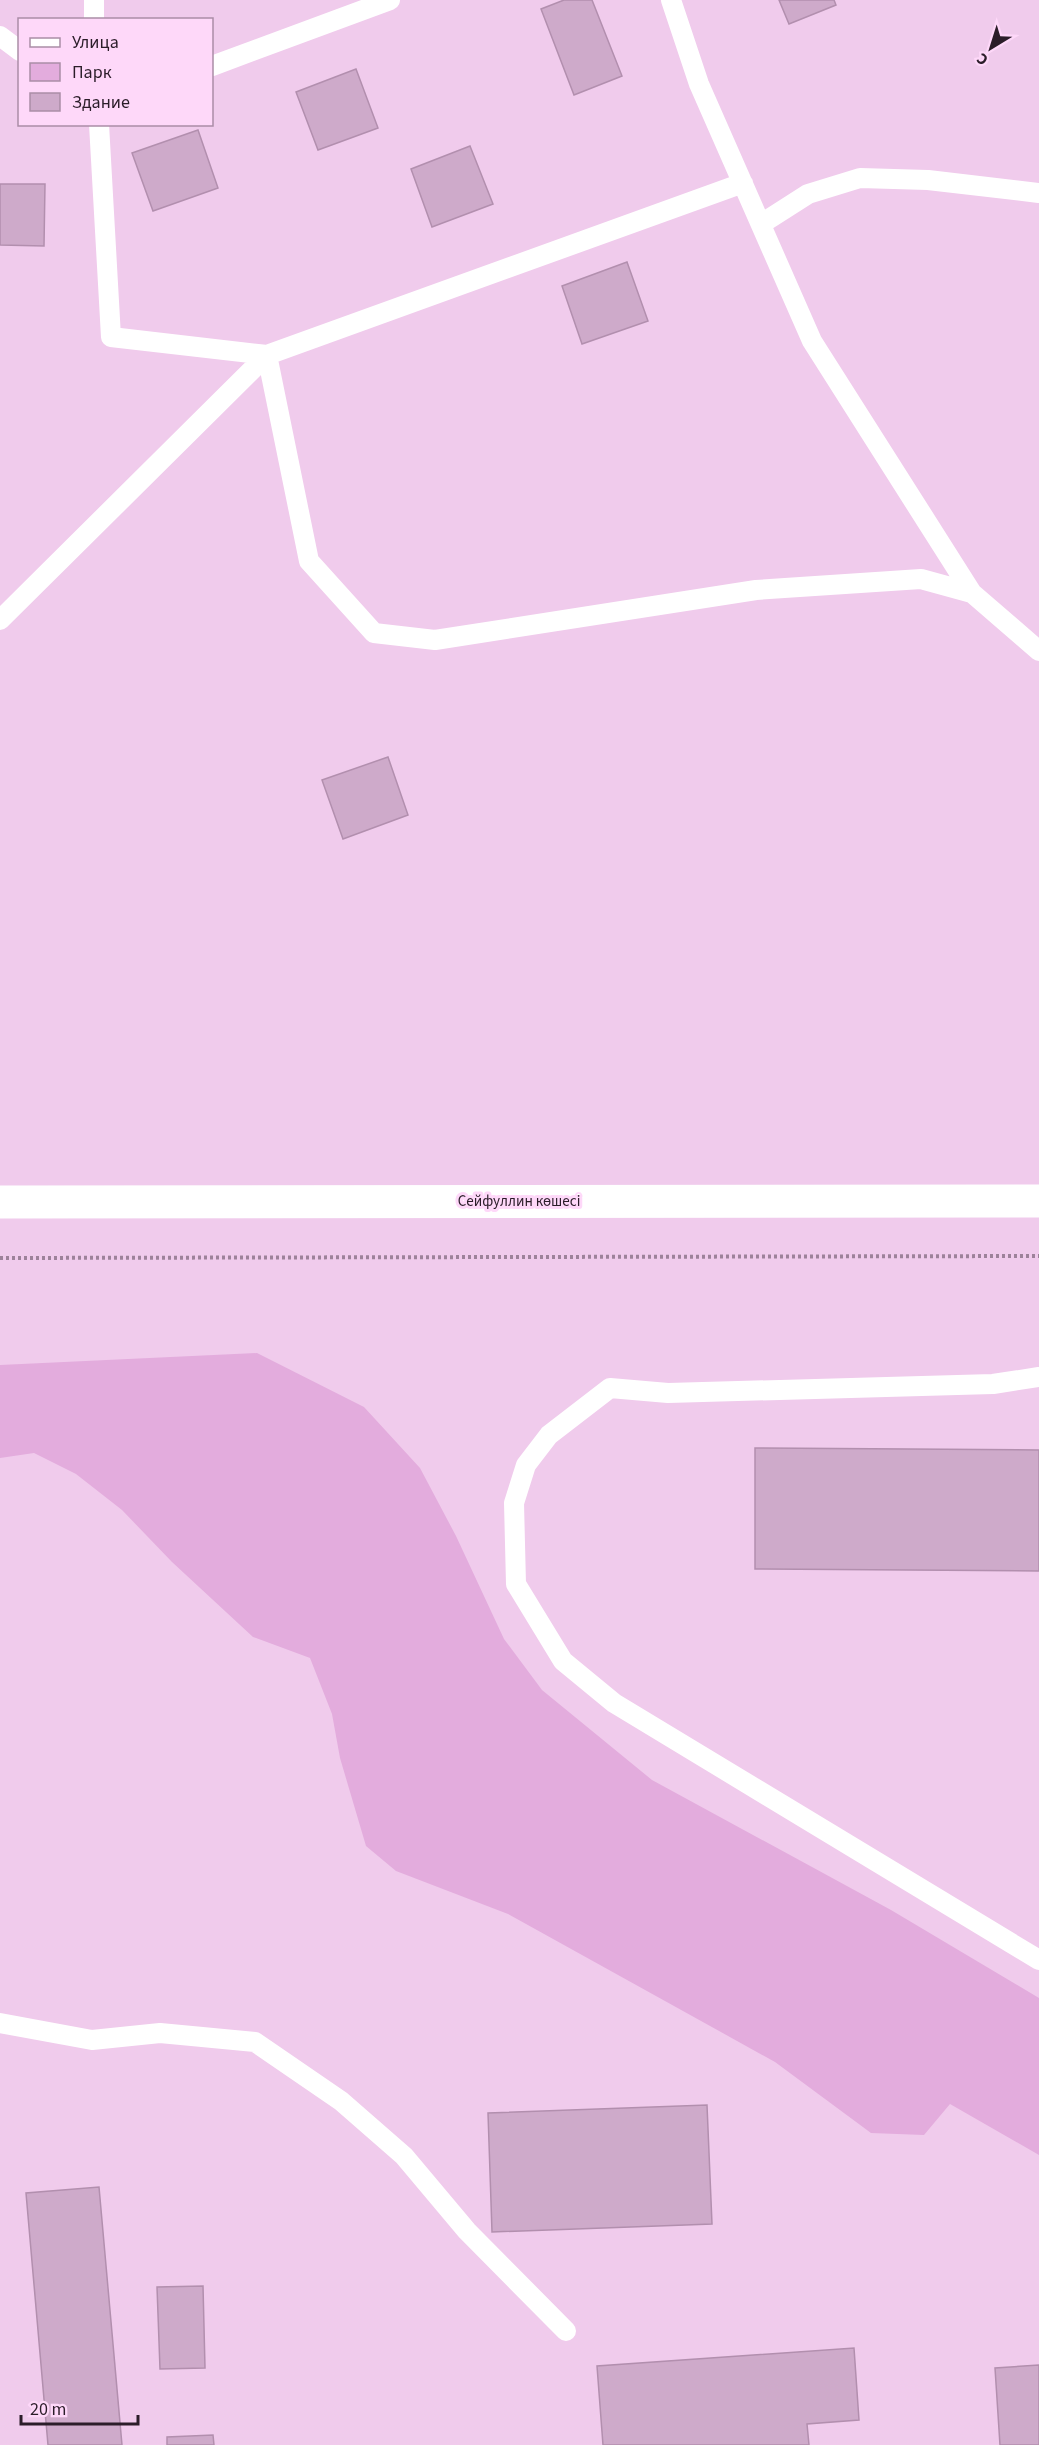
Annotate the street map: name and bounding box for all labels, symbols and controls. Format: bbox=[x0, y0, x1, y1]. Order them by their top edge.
legend bbox=[18, 18, 213, 126]
north arrow bbox=[961, 18, 1021, 78]
text: Улица bbox=[72, 30, 119, 55]
text: С bbox=[972, 47, 993, 71]
text: Парк bbox=[72, 60, 112, 85]
text: Здание bbox=[72, 90, 130, 115]
street label: Сейфуллин көшесі bbox=[458, 1191, 580, 1212]
scale bar bbox=[21, 2388, 138, 2426]
text: 20 m bbox=[30, 2397, 66, 2422]

